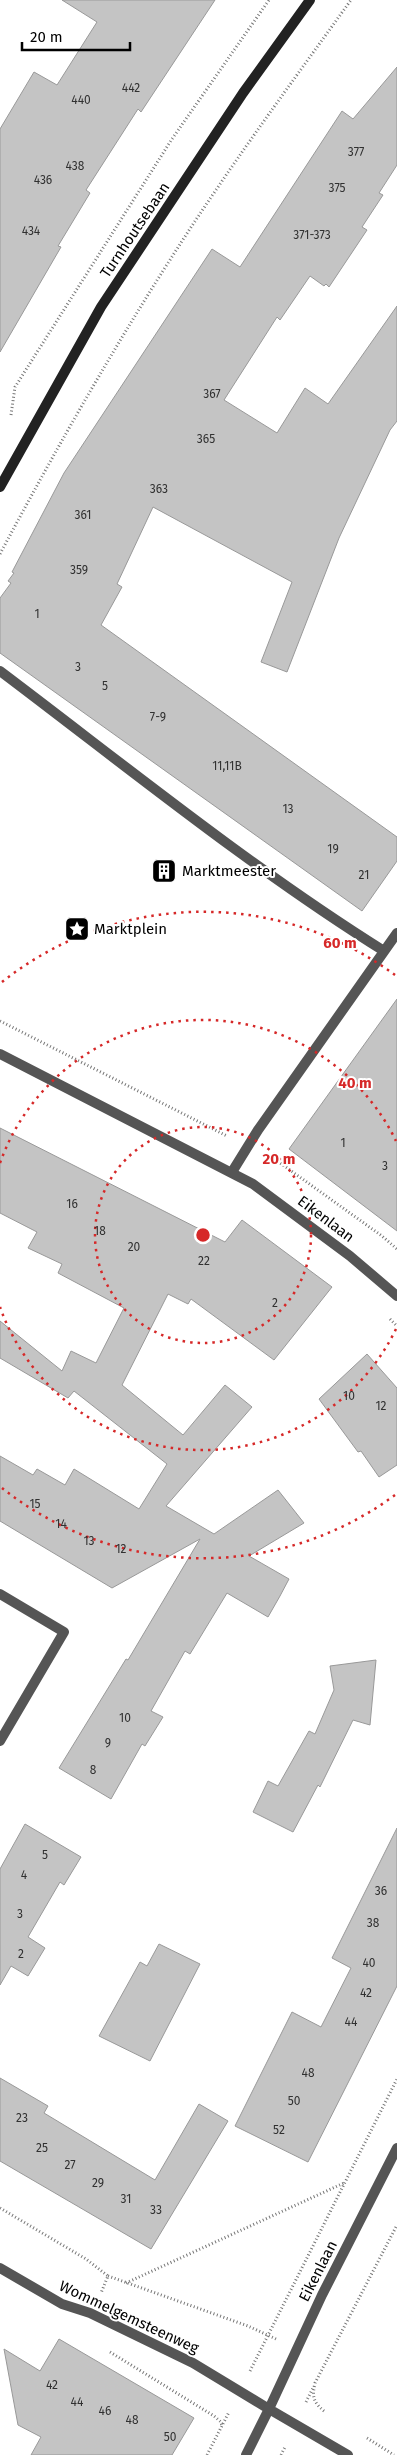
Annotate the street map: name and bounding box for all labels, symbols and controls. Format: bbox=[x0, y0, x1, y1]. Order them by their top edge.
scale bar bbox=[22, 20, 130, 52]
text: 20 m bbox=[30, 28, 63, 46]
house number: 442 bbox=[122, 81, 140, 95]
house number: 440 bbox=[71, 93, 91, 107]
house number: 377 bbox=[348, 145, 364, 159]
house number: 438 bbox=[66, 159, 85, 173]
house number: 436 bbox=[34, 173, 52, 187]
street label: Turnhoutsebaan bbox=[96, 179, 174, 281]
house number: 375 bbox=[328, 181, 346, 195]
house number: 434 bbox=[22, 224, 41, 238]
house number: 371-373 bbox=[293, 228, 331, 242]
house number: 367 bbox=[203, 387, 221, 401]
house number: 365 bbox=[197, 432, 215, 446]
house number: 363 bbox=[150, 482, 168, 496]
house number: 361 bbox=[75, 508, 92, 522]
house number: 359 bbox=[70, 563, 88, 577]
house number: 1 bbox=[34, 607, 40, 621]
house number: 3 bbox=[75, 660, 81, 674]
house number: 5 bbox=[102, 679, 108, 693]
house number: 7-9 bbox=[150, 710, 166, 724]
house number: 11,11B bbox=[212, 759, 242, 773]
house number: 13 bbox=[282, 802, 294, 816]
house number: 19 bbox=[327, 842, 339, 856]
building icon: Marktmeester bbox=[151, 858, 177, 884]
place label: Marktmeester bbox=[182, 862, 276, 880]
house number: 21 bbox=[359, 868, 369, 882]
place icon: Marktplein bbox=[64, 916, 90, 942]
place label: Marktplein bbox=[94, 920, 167, 938]
text: 60 m bbox=[323, 934, 357, 952]
text: 40 m bbox=[338, 1074, 372, 1092]
house number: 1 bbox=[340, 1136, 346, 1150]
text: 20 m bbox=[263, 1150, 295, 1168]
house number: 3 bbox=[382, 1159, 388, 1173]
street label: Eikenlaan bbox=[294, 1192, 358, 1246]
house number: 16 bbox=[66, 1197, 78, 1211]
house number: 18 bbox=[94, 1224, 106, 1238]
centre of rings bbox=[194, 1226, 212, 1244]
house number: 20 bbox=[128, 1240, 141, 1254]
house number: 22 bbox=[198, 1254, 210, 1268]
house number: 2 bbox=[272, 1296, 278, 1310]
house number: 10 bbox=[343, 1389, 355, 1403]
house number: 12 bbox=[375, 1399, 387, 1413]
house number: 15 bbox=[29, 1497, 41, 1511]
house number: 14 bbox=[55, 1517, 67, 1531]
house number: 13 bbox=[83, 1534, 95, 1548]
house number: 12 bbox=[115, 1542, 127, 1556]
house number: 10 bbox=[119, 1711, 131, 1725]
house number: 9 bbox=[105, 1736, 111, 1750]
house number: 8 bbox=[90, 1763, 97, 1777]
house number: 5 bbox=[42, 1848, 48, 1862]
house number: 4 bbox=[21, 1868, 28, 1882]
house number: 36 bbox=[375, 1884, 387, 1898]
house number: 3 bbox=[17, 1907, 23, 1921]
house number: 38 bbox=[367, 1916, 380, 1930]
house number: 2 bbox=[18, 1947, 24, 1961]
house number: 40 bbox=[362, 1956, 376, 1970]
house number: 42 bbox=[360, 1986, 372, 2000]
house number: 44 bbox=[345, 2015, 358, 2029]
house number: 48 bbox=[302, 2066, 315, 2080]
house number: 50 bbox=[288, 2094, 301, 2108]
house number: 23 bbox=[16, 2111, 28, 2125]
house number: 52 bbox=[273, 2123, 285, 2137]
house number: 25 bbox=[36, 2141, 48, 2155]
house number: 27 bbox=[64, 2158, 76, 2172]
house number: 29 bbox=[92, 2176, 104, 2190]
house number: 31 bbox=[121, 2192, 131, 2206]
house number: 33 bbox=[150, 2203, 162, 2217]
street label: Eikenlaan bbox=[295, 2237, 341, 2305]
street label: Wommelgemsteenweg bbox=[56, 2277, 202, 2357]
house number: 42 bbox=[46, 2378, 58, 2392]
house number: 44 bbox=[71, 2395, 84, 2409]
house number: 46 bbox=[99, 2404, 111, 2418]
house number: 48 bbox=[126, 2413, 139, 2427]
house number: 50 bbox=[164, 2430, 177, 2444]

